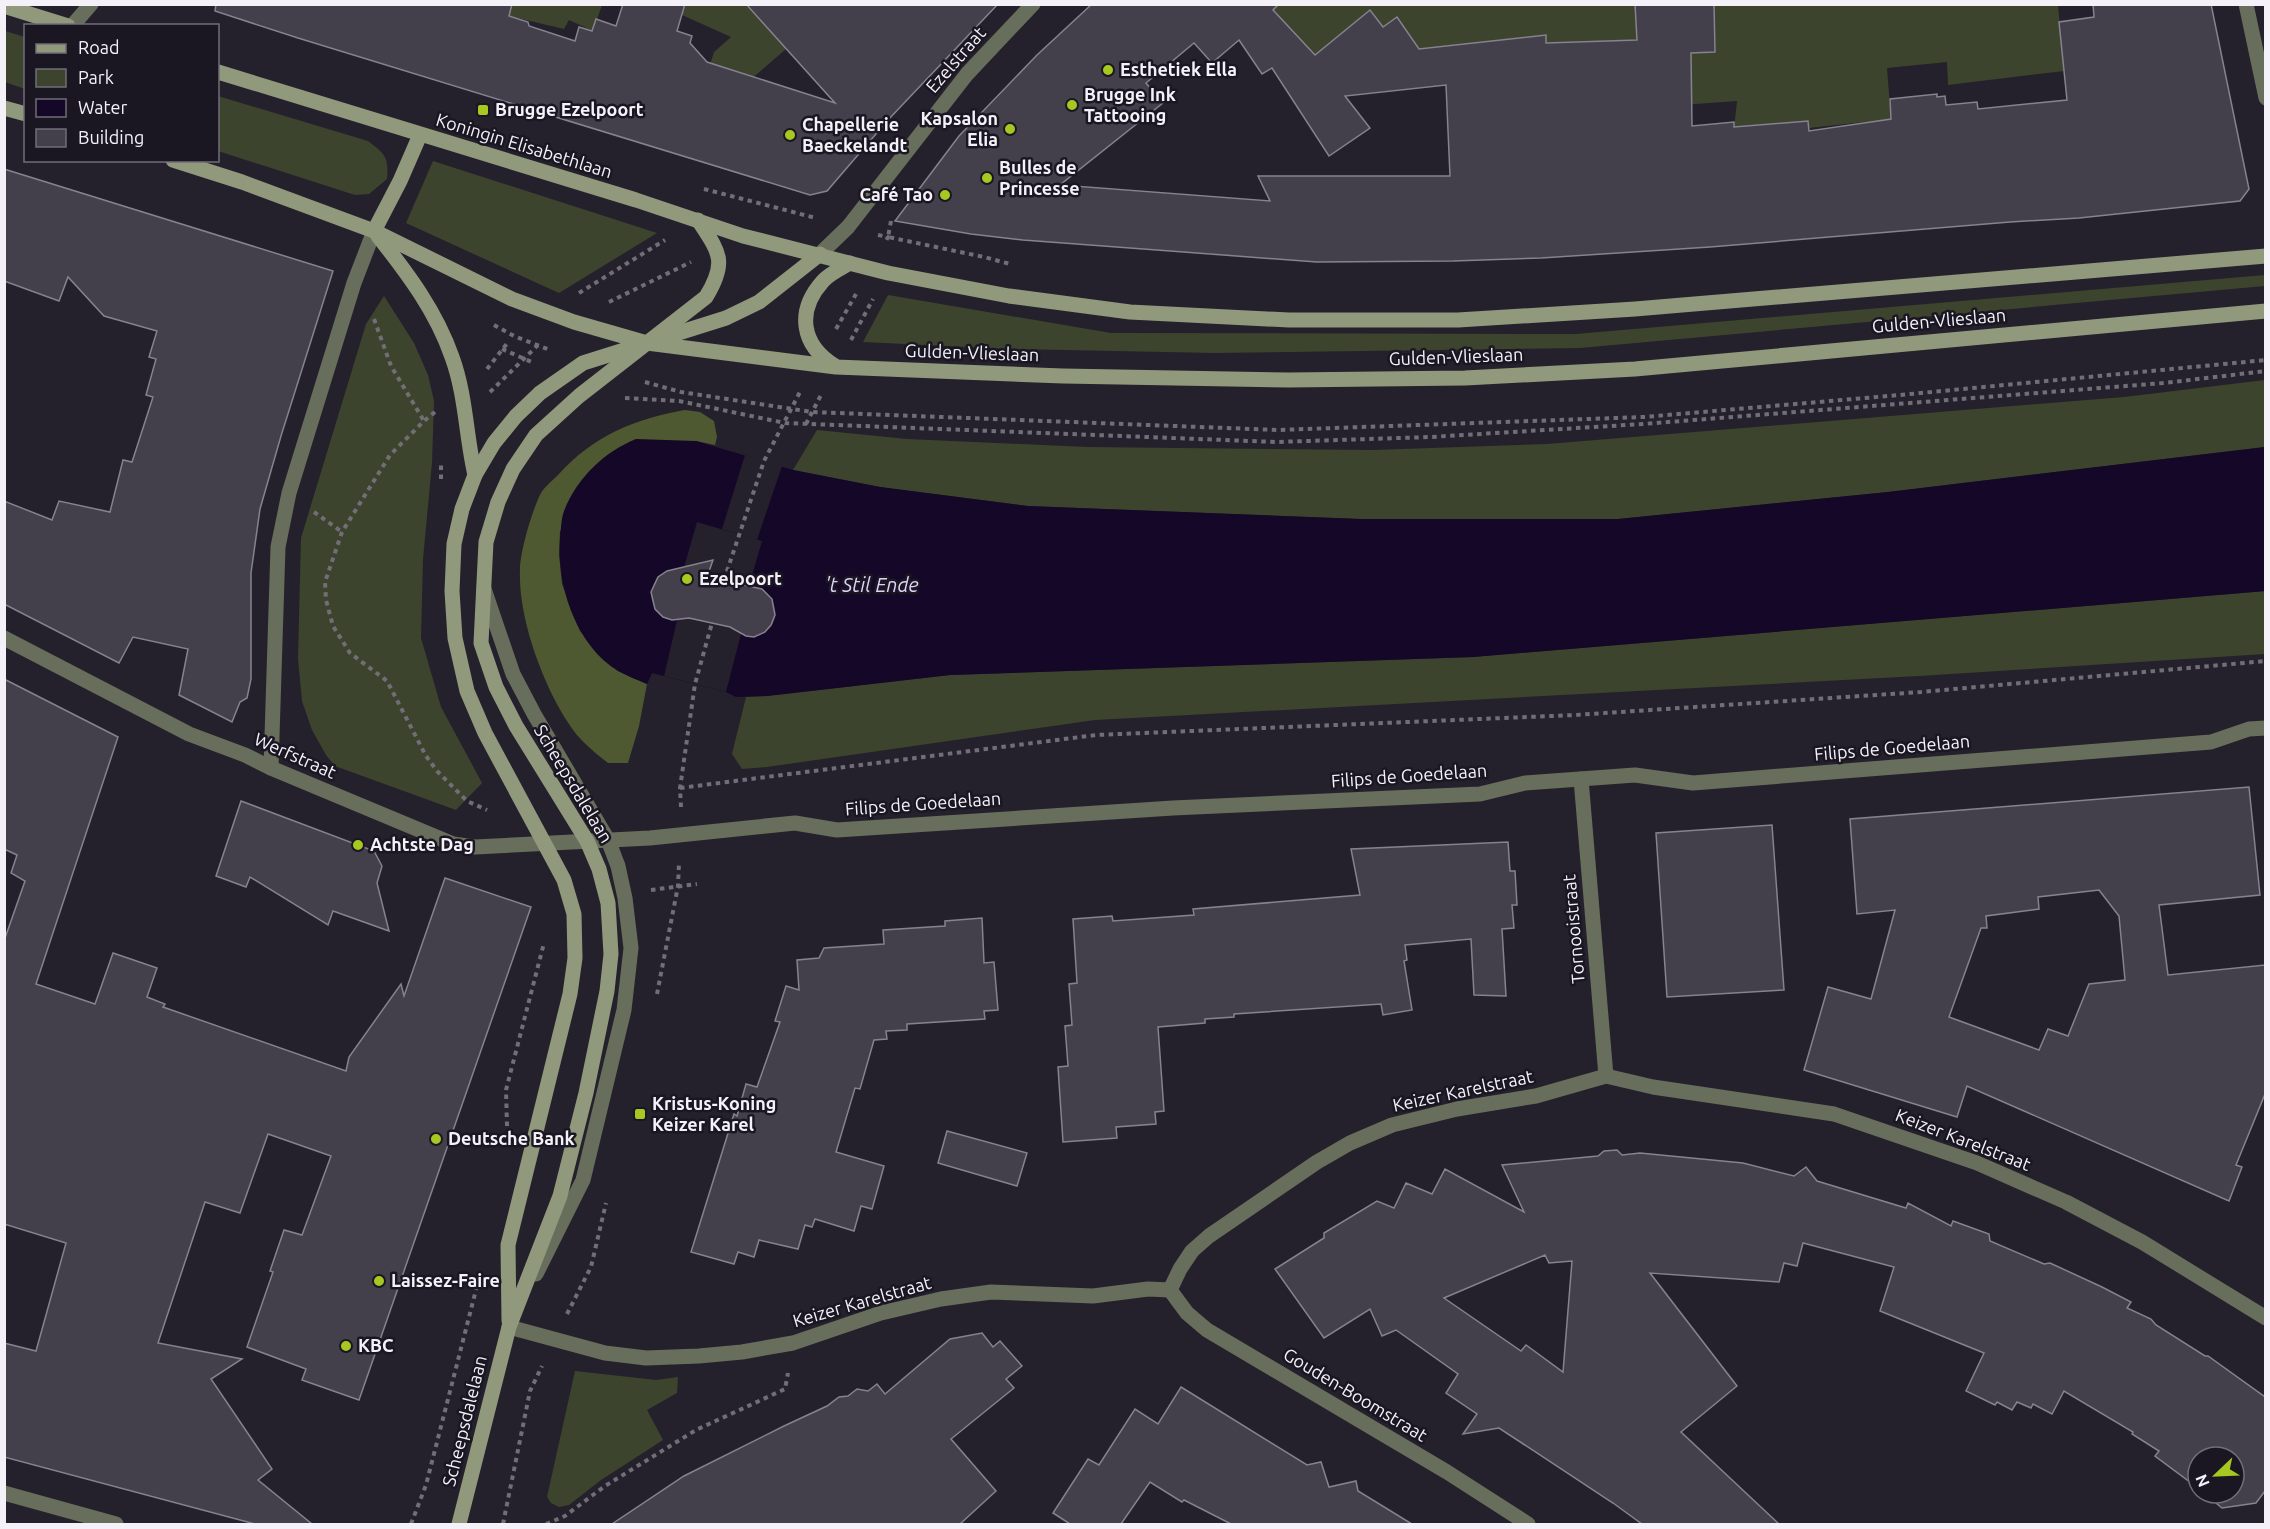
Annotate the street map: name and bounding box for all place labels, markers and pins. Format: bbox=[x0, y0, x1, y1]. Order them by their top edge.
place label: Esthetiek Ella bbox=[1120, 59, 1237, 79]
marker: Esthetiek Ella bbox=[1101, 63, 1115, 77]
place label: Brugge Ink Tattooing bbox=[1084, 84, 1176, 125]
marker: Brugge Ink Tattooing bbox=[1065, 98, 1079, 112]
place label: Brugge Ezelpoort bbox=[495, 99, 644, 119]
marker: Brugge Ezelpoort bbox=[476, 103, 490, 117]
place label: Kapsalon Elia bbox=[921, 108, 998, 149]
place label: Chapellerie Baeckelandt bbox=[802, 114, 908, 155]
marker: Kapsalon Elia bbox=[1003, 122, 1017, 136]
marker: Chapellerie Baeckelandt bbox=[783, 128, 797, 142]
place label: Bulles de Princesse bbox=[999, 157, 1080, 198]
marker: Bulles de Princesse bbox=[980, 171, 994, 185]
place label: Café Tao bbox=[859, 184, 933, 204]
marker: Café Tao bbox=[938, 188, 952, 202]
place label: Ezelpoort bbox=[699, 568, 782, 588]
marker: Ezelpoort bbox=[680, 572, 694, 586]
place label: Achtste Dag bbox=[370, 834, 474, 854]
marker: Achtste Dag bbox=[351, 838, 365, 852]
place label: Kristus-Koning Keizer Karel bbox=[652, 1093, 776, 1134]
marker: Kristus-Koning Keizer Karel bbox=[633, 1107, 647, 1121]
place label: Deutsche Bank bbox=[448, 1128, 575, 1148]
marker: Deutsche Bank bbox=[429, 1132, 443, 1146]
place label: Laissez-Faire bbox=[391, 1270, 500, 1290]
marker: Laissez-Faire bbox=[372, 1274, 386, 1288]
place label: KBC bbox=[358, 1335, 394, 1355]
marker: KBC bbox=[339, 1339, 353, 1353]

